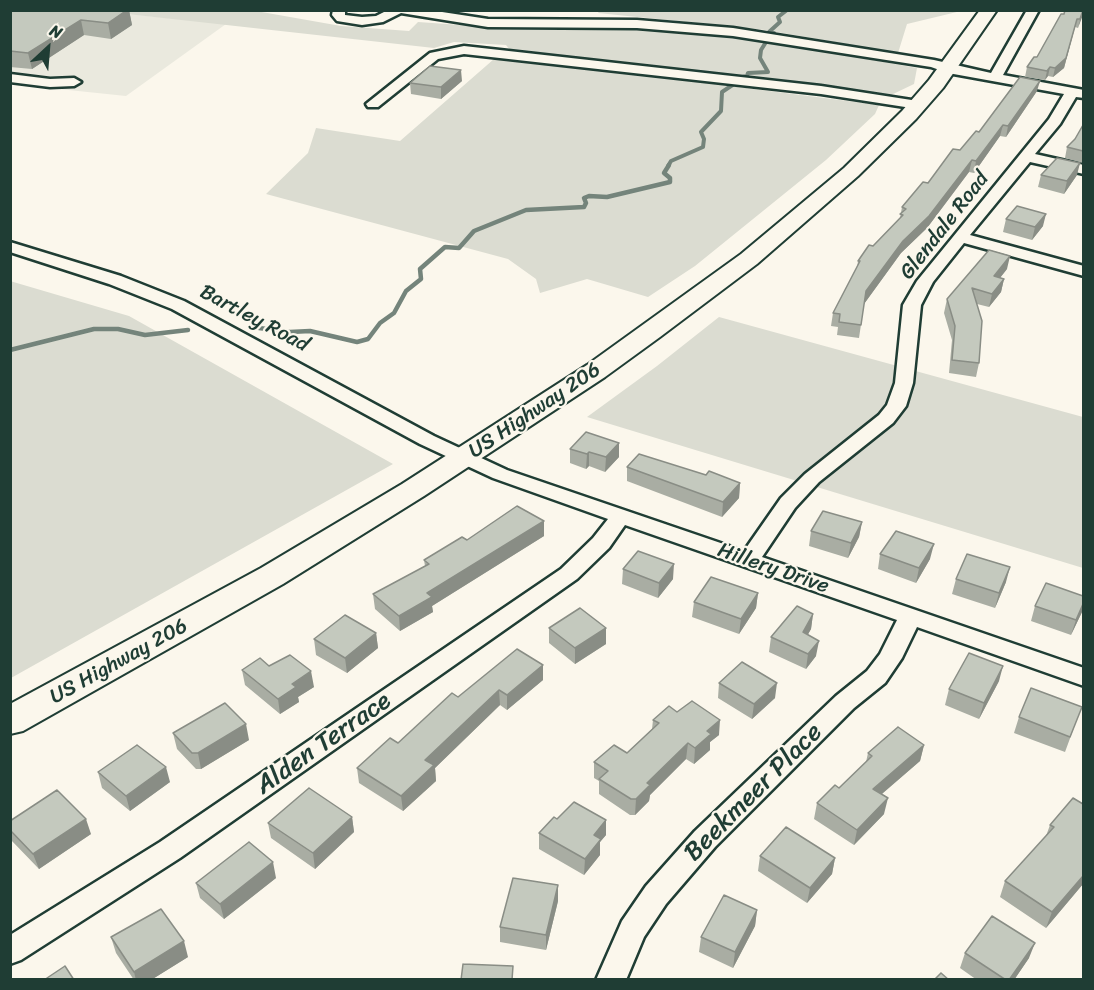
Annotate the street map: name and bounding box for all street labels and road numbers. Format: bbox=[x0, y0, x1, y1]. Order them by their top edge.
street label: Glendale Road bbox=[895, 167, 995, 285]
street label: Bartley Road bbox=[195, 280, 313, 358]
street label: US Highway 206 bbox=[464, 358, 606, 464]
street label: Hillery Drive bbox=[714, 538, 832, 600]
street label: US Highway 206 bbox=[46, 614, 192, 710]
street label: Alden Terrace bbox=[250, 686, 398, 802]
street label: Beekmeer Place bbox=[678, 717, 830, 869]

